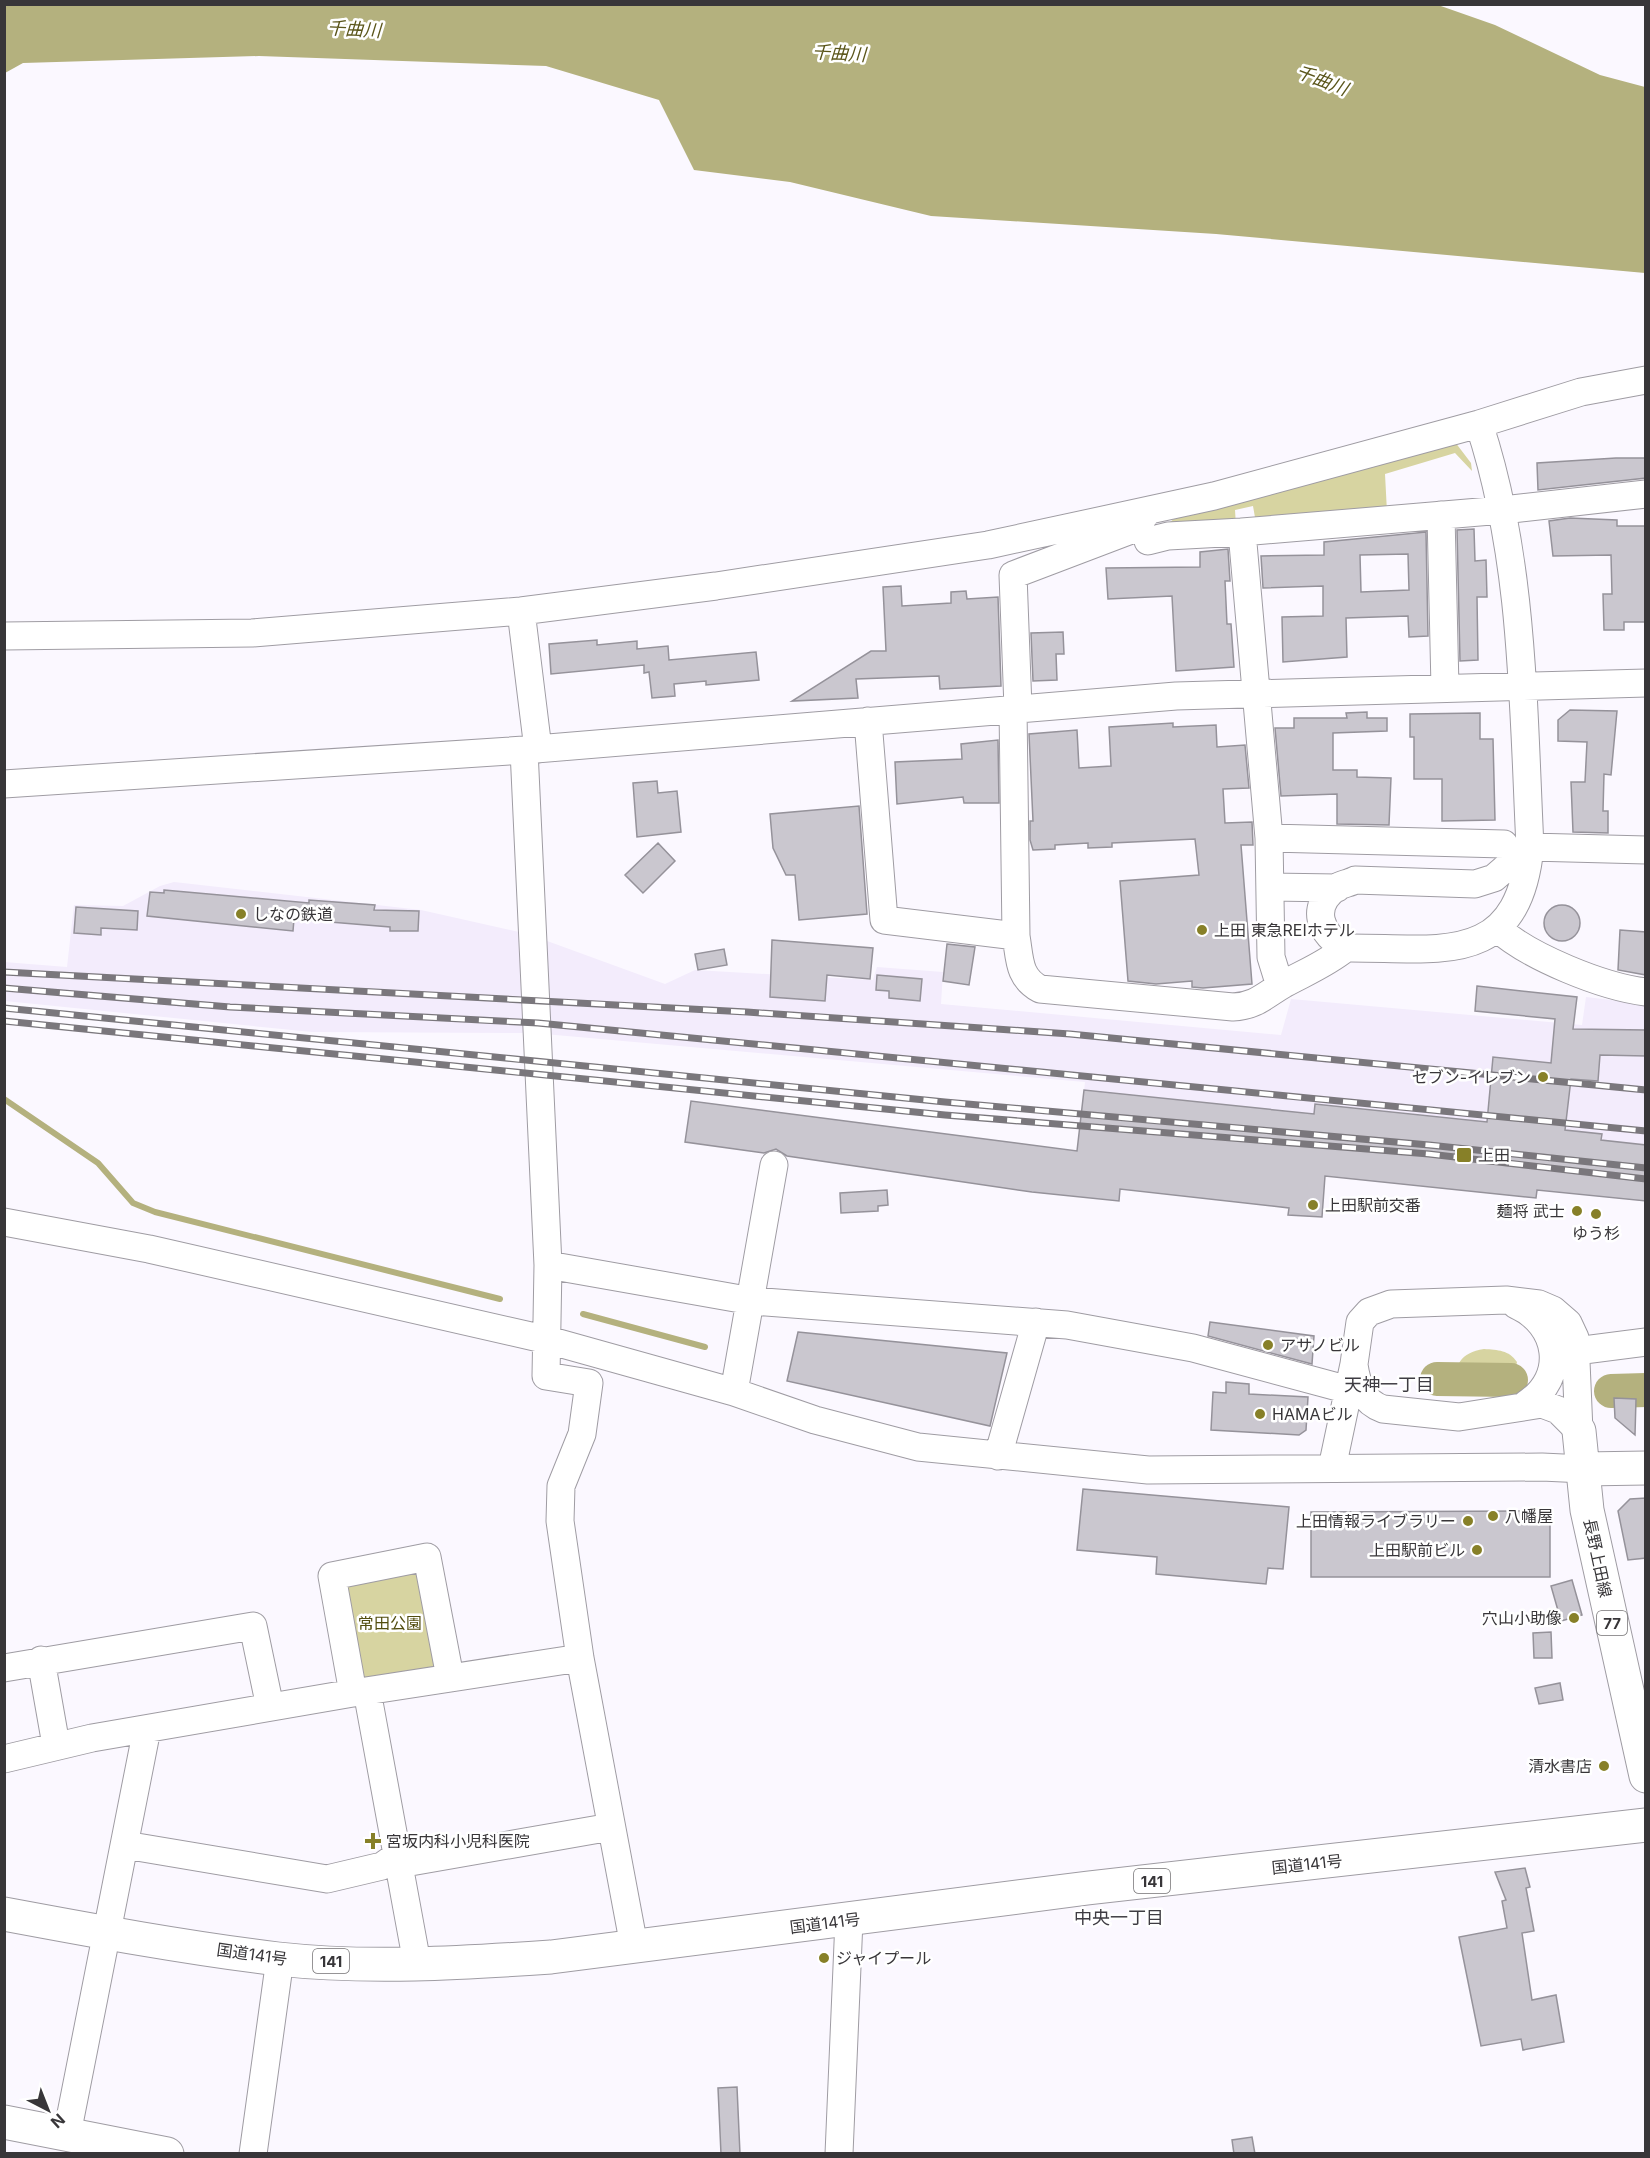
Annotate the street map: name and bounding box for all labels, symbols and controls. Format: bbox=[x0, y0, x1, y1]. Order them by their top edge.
water label: 千曲川 bbox=[326, 17, 384, 41]
water label: 千曲川 bbox=[811, 41, 869, 65]
water label: 千曲川 bbox=[1293, 61, 1353, 100]
place label: しなの鉄道 bbox=[253, 904, 333, 924]
marker: しなの鉄道 bbox=[234, 907, 248, 921]
place label: 上田 東急REIホテル bbox=[1214, 920, 1355, 940]
marker: 上田 東急REIホテル bbox=[1195, 923, 1209, 937]
place label: セブン-イレブン bbox=[1412, 1067, 1531, 1087]
marker: セブン-イレブン bbox=[1536, 1070, 1550, 1084]
place label: 上田 bbox=[1478, 1145, 1510, 1165]
marker: 上田 bbox=[1455, 1146, 1473, 1164]
place label: 上田駅前交番 bbox=[1325, 1195, 1421, 1215]
marker: 上田駅前交番 bbox=[1306, 1198, 1320, 1212]
place label: 麺将 武士 bbox=[1496, 1201, 1565, 1221]
marker: 麺将 武士 bbox=[1570, 1204, 1584, 1218]
marker: ゆう杉 bbox=[1589, 1207, 1603, 1221]
place label: ゆう杉 bbox=[1572, 1223, 1620, 1243]
place label: アサノビル bbox=[1280, 1335, 1360, 1355]
marker: アサノビル bbox=[1261, 1338, 1275, 1352]
district label: 天神一丁目 bbox=[1344, 1374, 1434, 1395]
place label: HAMAビル bbox=[1272, 1404, 1352, 1424]
marker: HAMAビル bbox=[1253, 1407, 1267, 1421]
place label: 八幡屋 bbox=[1505, 1506, 1553, 1526]
marker: 八幡屋 bbox=[1486, 1509, 1500, 1523]
place label: 上田情報ライブラリー bbox=[1296, 1511, 1456, 1531]
marker: 上田情報ライブラリー bbox=[1461, 1514, 1475, 1528]
street label: 長野上田線 bbox=[1580, 1517, 1616, 1599]
place label: 上田駅前ビル bbox=[1369, 1540, 1465, 1560]
marker: 上田駅前ビル bbox=[1470, 1543, 1484, 1557]
place label: 穴山小助像 bbox=[1482, 1608, 1562, 1628]
marker: 穴山小助像 bbox=[1567, 1611, 1581, 1625]
road number: 77 bbox=[1597, 1611, 1627, 1635]
park label: 常田公園 bbox=[358, 1613, 422, 1633]
place label: 清水書店 bbox=[1528, 1756, 1592, 1776]
marker: 清水書店 bbox=[1597, 1759, 1611, 1773]
place label: 宮坂内科小児科医院 bbox=[386, 1831, 530, 1851]
marker: 宮坂内科小児科医院 bbox=[364, 1832, 382, 1850]
street label: 国道141号 bbox=[1271, 1850, 1343, 1878]
road number: 141 bbox=[1134, 1869, 1170, 1893]
district label: 中央一丁目 bbox=[1074, 1907, 1164, 1928]
street label: 国道141号 bbox=[789, 1909, 861, 1937]
street label: 国道141号 bbox=[215, 1939, 289, 1969]
place label: ジャイプール bbox=[836, 1948, 931, 1968]
road number: 141 bbox=[313, 1949, 349, 1973]
marker: ジャイプール bbox=[817, 1951, 831, 1965]
north arrow bbox=[18, 2080, 78, 2140]
text: N bbox=[47, 2110, 69, 2133]

